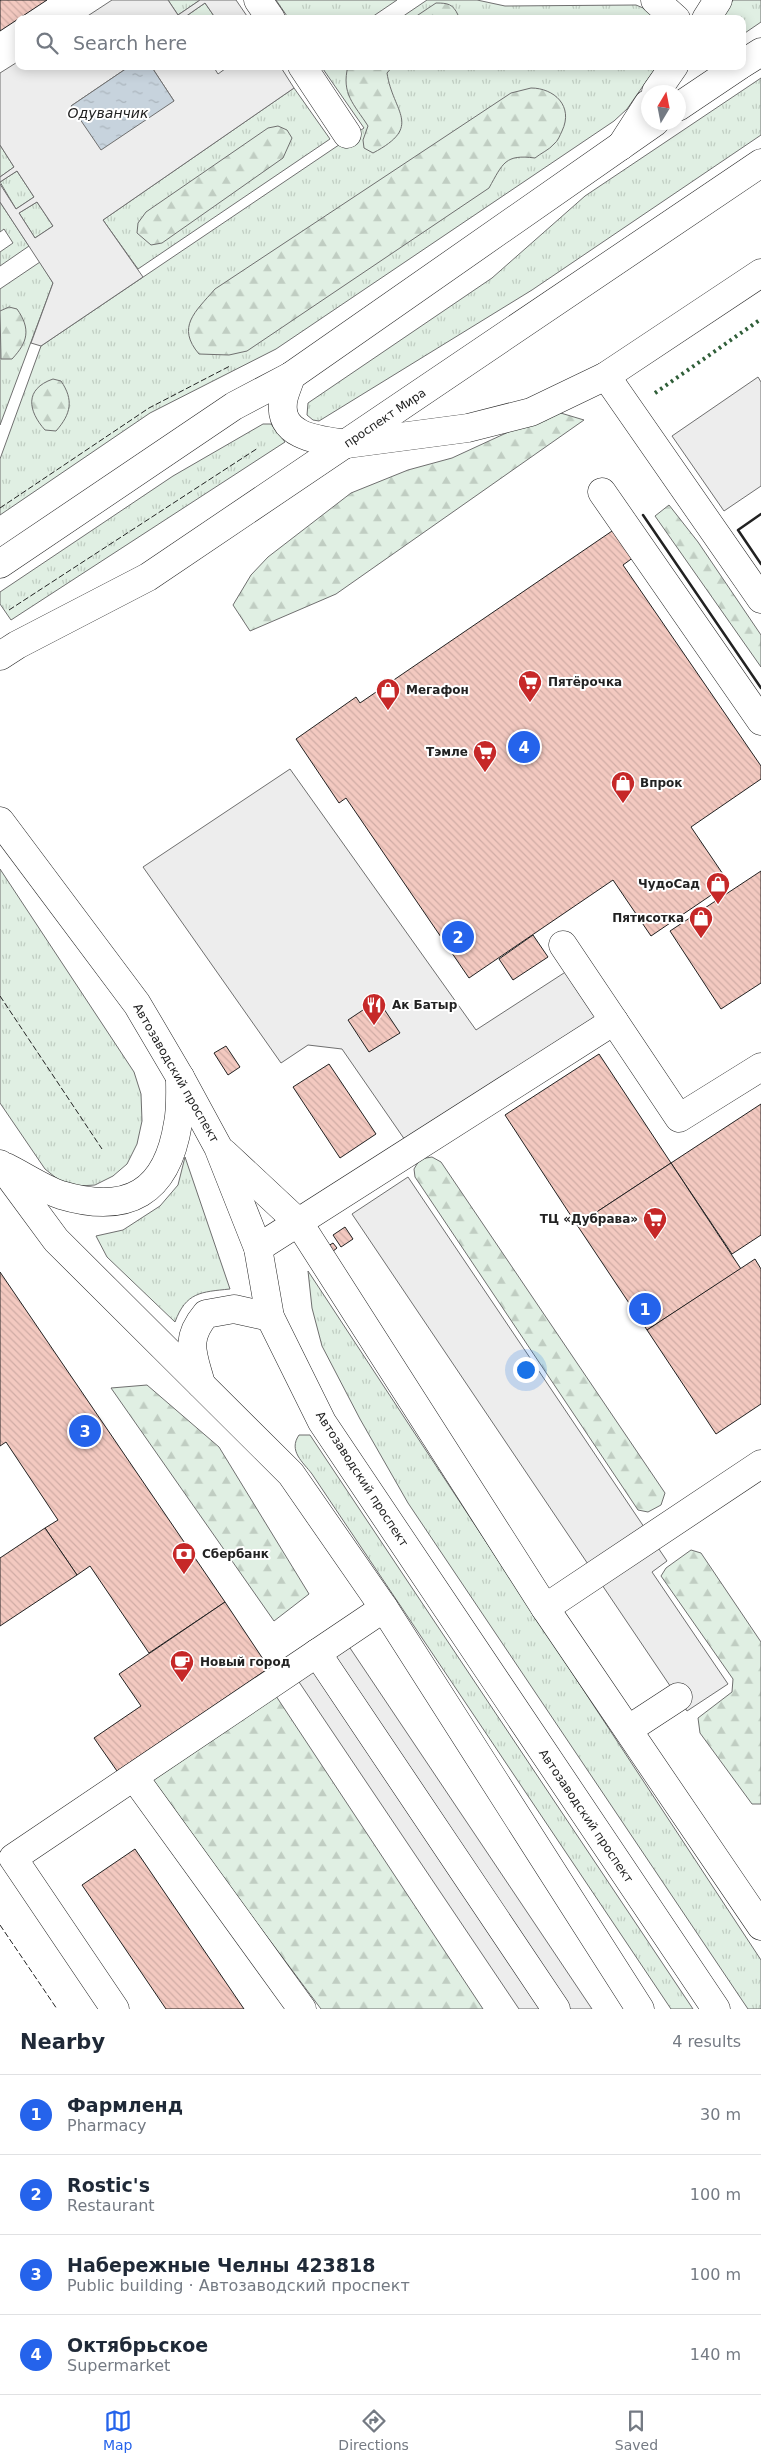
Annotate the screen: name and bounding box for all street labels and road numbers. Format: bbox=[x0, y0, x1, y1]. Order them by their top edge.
street label: проспект Мира bbox=[341, 385, 429, 451]
street label: Автозаводский проспект bbox=[130, 1001, 222, 1145]
street label: Автозаводский проспект bbox=[313, 1409, 411, 1549]
street label: Автозаводский проспект bbox=[536, 1747, 636, 1885]

